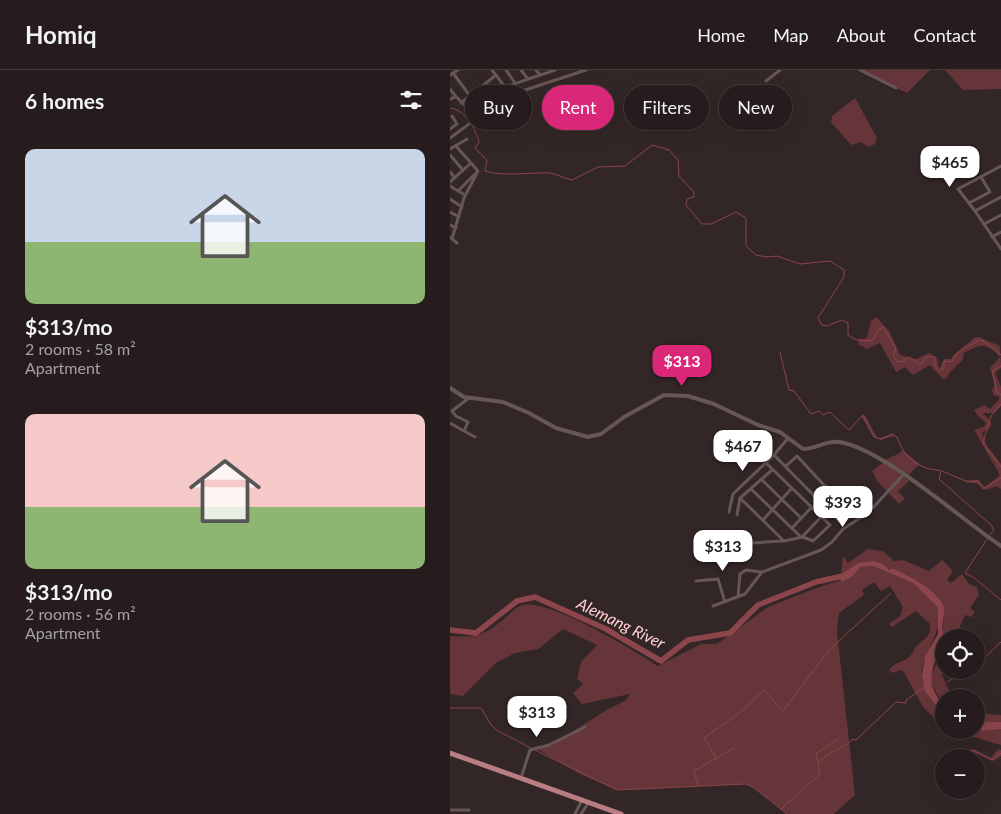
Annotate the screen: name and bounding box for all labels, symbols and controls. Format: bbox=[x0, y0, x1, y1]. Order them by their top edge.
text: Homiq bbox=[25, 20, 97, 49]
text: Home bbox=[697, 24, 745, 46]
text: Map bbox=[773, 24, 809, 46]
text: About bbox=[837, 24, 886, 46]
text: Contact bbox=[914, 24, 976, 46]
chip: Buy bbox=[465, 85, 532, 130]
chip: Rent bbox=[542, 85, 614, 130]
chip: Filters bbox=[624, 85, 709, 130]
chip: New bbox=[719, 85, 792, 130]
icon: filters bbox=[397, 86, 425, 114]
text: 6 homes bbox=[25, 88, 104, 113]
pin: $465 bbox=[920, 146, 980, 188]
text: $465 bbox=[931, 152, 969, 171]
icon: home bbox=[180, 181, 270, 271]
text: $313/mo bbox=[25, 314, 113, 339]
text: 2 rooms · 58 m² bbox=[25, 339, 136, 358]
pin: $313 bbox=[652, 344, 712, 387]
text: $313 bbox=[663, 351, 701, 370]
text: Apartment bbox=[25, 358, 100, 377]
pin: $467 bbox=[713, 430, 773, 472]
text: $467 bbox=[724, 436, 762, 455]
icon: home bbox=[180, 446, 270, 536]
pin: $393 bbox=[813, 486, 873, 528]
text: $393 bbox=[824, 492, 862, 511]
pin: $313 bbox=[693, 530, 753, 572]
text: $313 bbox=[704, 536, 742, 555]
text: $313/mo bbox=[25, 579, 113, 604]
water label: Alemang River bbox=[573, 593, 669, 652]
text: 2 rooms · 56 m² bbox=[25, 604, 136, 623]
text: Apartment bbox=[25, 623, 100, 642]
map controls bbox=[935, 629, 985, 799]
button: locate bbox=[935, 629, 985, 679]
button: + bbox=[935, 689, 985, 739]
pin: $313 bbox=[507, 696, 567, 738]
text: $313 bbox=[518, 702, 556, 721]
button: − bbox=[935, 749, 985, 799]

